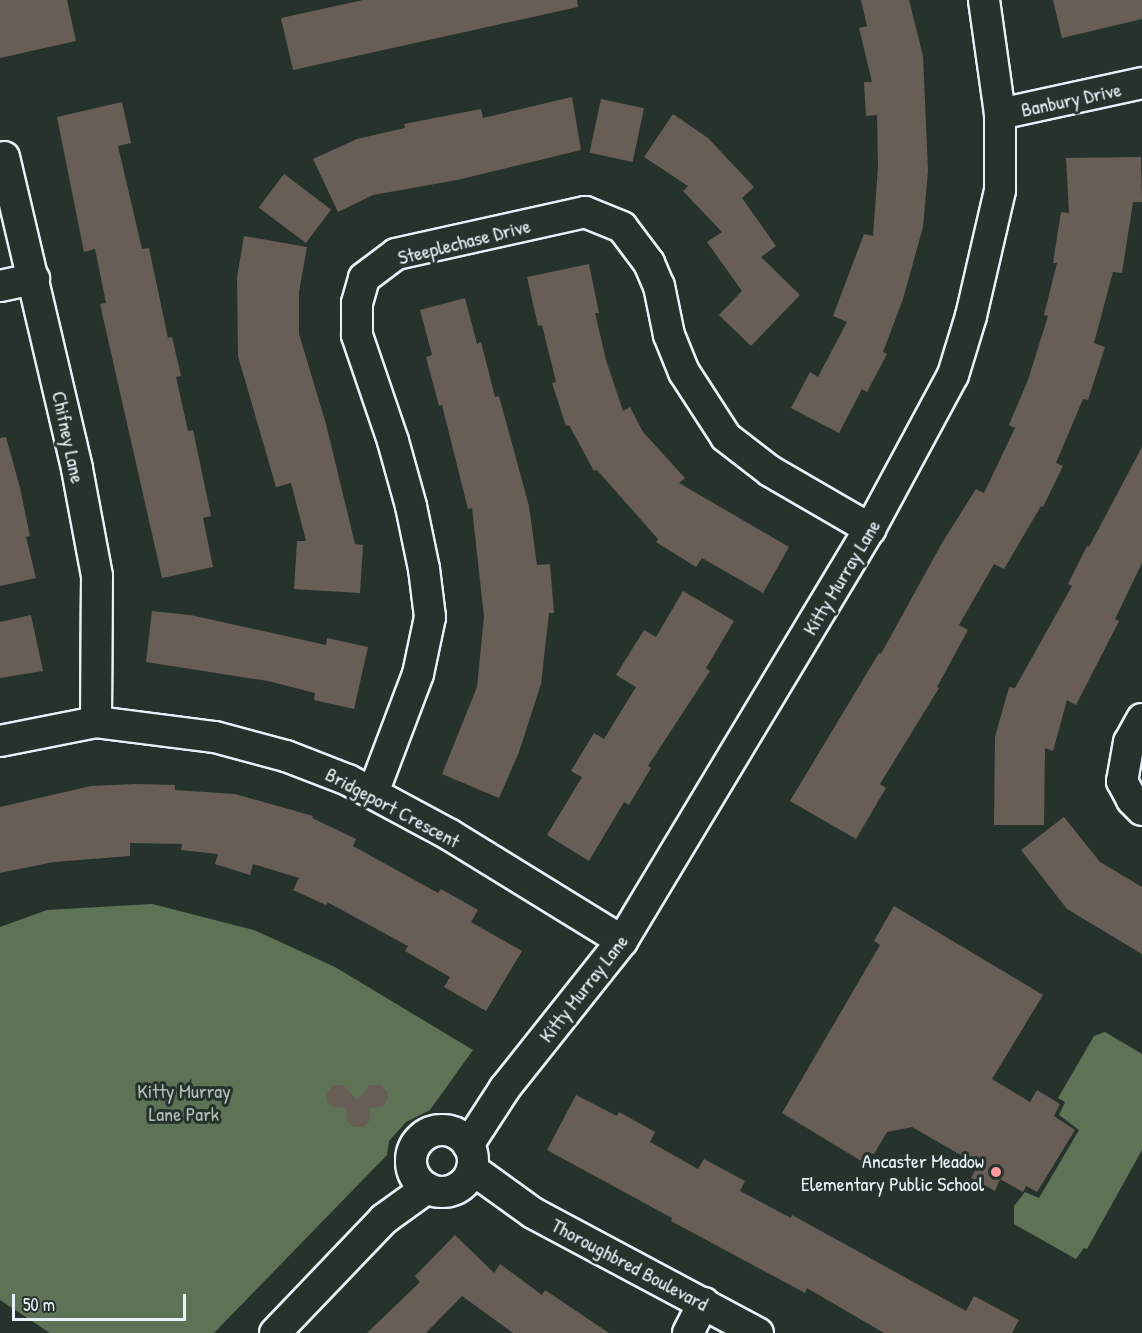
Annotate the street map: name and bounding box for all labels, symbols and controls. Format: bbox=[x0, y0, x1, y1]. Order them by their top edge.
street label: Banbury Drive bbox=[1019, 77, 1123, 121]
street label: Steeplechase Drive bbox=[395, 213, 533, 269]
street label: Chifney Lane bbox=[48, 389, 90, 485]
street label: Kitty Murray Lane bbox=[797, 515, 885, 639]
street label: Bridgeport Crescent bbox=[322, 761, 464, 853]
street label: Kitty Murray Lane bbox=[533, 929, 633, 1047]
park label: Kitty Murray Lane Park bbox=[137, 1078, 231, 1125]
place label: Ancaster Meadow Elementary Public School bbox=[801, 1148, 984, 1195]
marker: Ancaster Meadow Elementary Public School bbox=[989, 1165, 1003, 1179]
street label: Thoroughbred Boulevard bbox=[548, 1213, 712, 1315]
scale bar bbox=[15, 1282, 189, 1320]
text: 50 m bbox=[23, 1292, 55, 1317]

